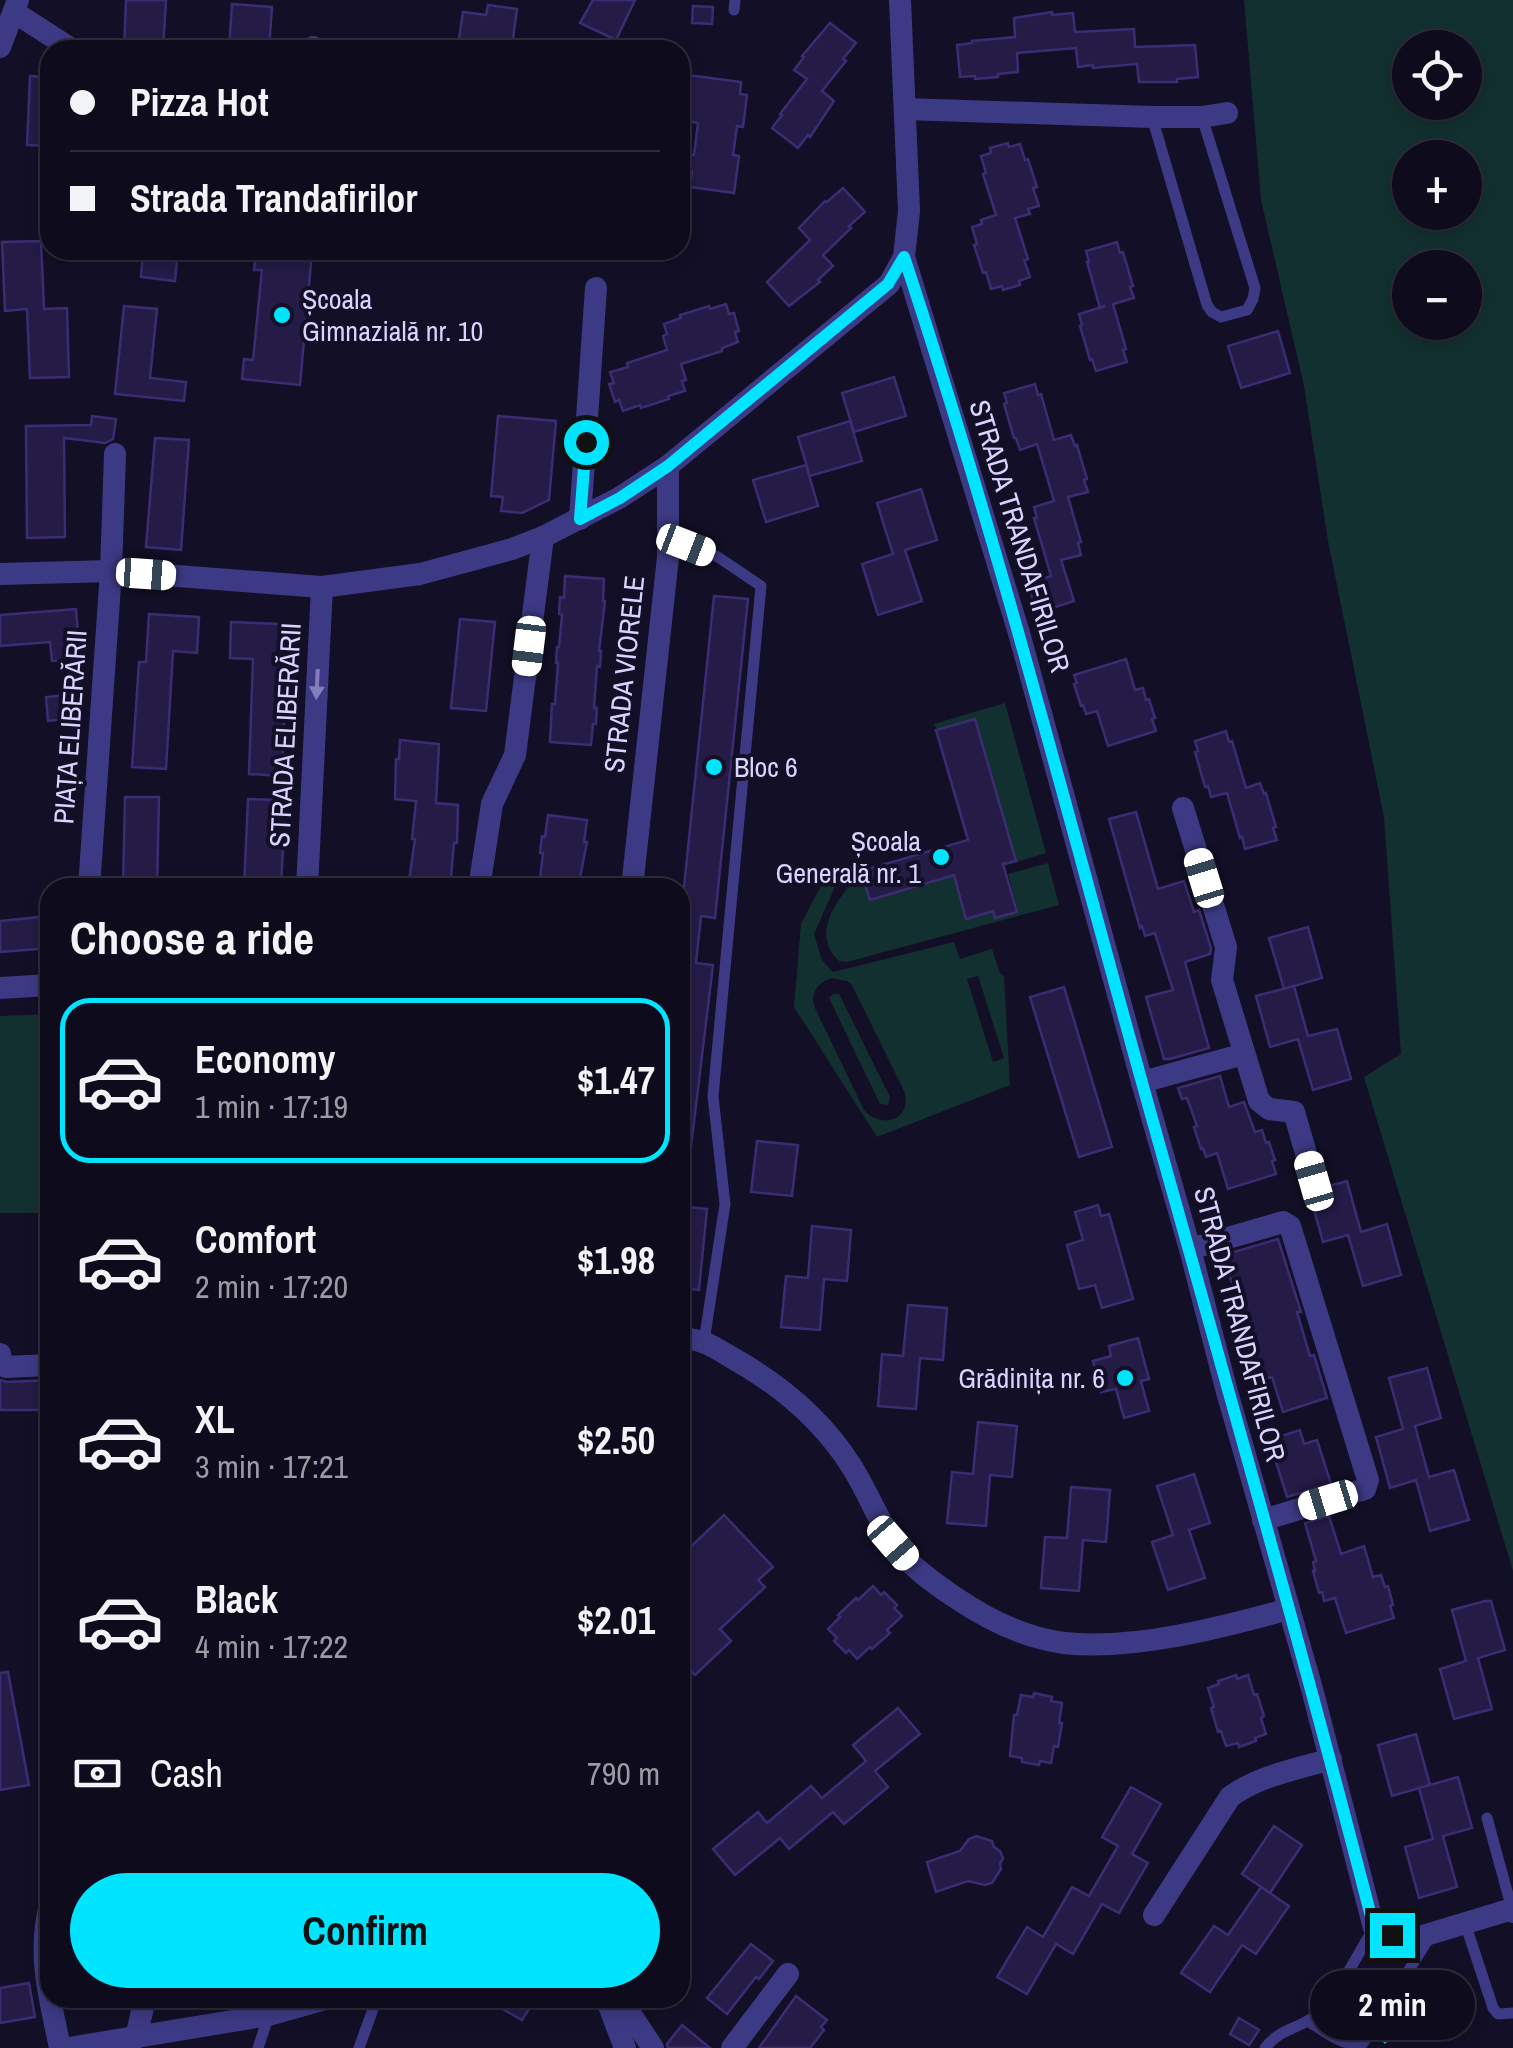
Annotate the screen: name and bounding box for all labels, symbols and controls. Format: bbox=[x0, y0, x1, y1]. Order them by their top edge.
map controls bbox=[1392, 30, 1482, 340]
button: locate bbox=[1392, 30, 1482, 120]
text: Pizza Hot bbox=[130, 77, 269, 128]
button: + bbox=[1392, 140, 1482, 230]
text: Strada Trandafirilor bbox=[130, 173, 417, 224]
button: − bbox=[1392, 250, 1482, 340]
place label: Școala Gimnazială nr. 10 bbox=[302, 280, 483, 350]
marker: Școala Gimnazială nr. 10 bbox=[271, 304, 293, 326]
street label: STRADA TRANDAFIRILOR bbox=[960, 395, 1080, 677]
route start bbox=[564, 420, 609, 465]
car bbox=[653, 520, 719, 570]
car bbox=[115, 557, 177, 591]
street label: STRADA VIORELE bbox=[595, 574, 653, 774]
car bbox=[510, 614, 548, 678]
street label: STRADA ELIBERĂRII bbox=[260, 622, 310, 848]
street label: PIAȚA ELIBERĂRII bbox=[44, 629, 96, 825]
one-way arrow bbox=[309, 668, 325, 700]
place label: Bloc 6 bbox=[734, 748, 798, 786]
marker: Bloc 6 bbox=[703, 756, 725, 778]
place label: Școala Generală nr. 1 bbox=[775, 822, 921, 892]
car bbox=[1181, 845, 1227, 911]
marker: Școala Generală nr. 1 bbox=[930, 846, 952, 868]
text: Choose a ride bbox=[70, 907, 314, 968]
text: Economy bbox=[195, 1034, 335, 1085]
icon: car bbox=[75, 1036, 165, 1126]
text: $1.47 bbox=[577, 1055, 655, 1106]
text: 1 min · 17:19 bbox=[195, 1085, 348, 1128]
car bbox=[1291, 1148, 1337, 1214]
street label: STRADA TRANDAFIRILOR bbox=[1185, 1182, 1295, 1466]
text: Comfort bbox=[195, 1214, 316, 1265]
icon: car bbox=[75, 1216, 165, 1306]
text: $1.98 bbox=[577, 1235, 655, 1286]
text: 2 min · 17:20 bbox=[195, 1265, 348, 1308]
place label: Grădinița nr. 6 bbox=[958, 1359, 1105, 1397]
marker: Grădinița nr. 6 bbox=[1114, 1367, 1136, 1389]
text: XL bbox=[195, 1394, 235, 1445]
icon: car bbox=[75, 1396, 165, 1486]
text: $2.50 bbox=[577, 1415, 655, 1466]
text: 3 min · 17:21 bbox=[195, 1445, 348, 1488]
car bbox=[1295, 1477, 1361, 1523]
car bbox=[862, 1511, 924, 1575]
text: Black bbox=[195, 1574, 278, 1625]
icon: car bbox=[75, 1576, 165, 1666]
text: $2.01 bbox=[577, 1595, 655, 1646]
text: 4 min · 17:22 bbox=[195, 1625, 348, 1668]
icon: cash bbox=[70, 1746, 125, 1801]
text: Cash bbox=[150, 1748, 223, 1799]
text: 790 m bbox=[587, 1752, 660, 1795]
button: Confirm bbox=[70, 1873, 660, 1988]
route end bbox=[1370, 1913, 1415, 1958]
callout: 2 min bbox=[1310, 1970, 1474, 2040]
text: 2 min bbox=[1358, 1983, 1427, 2026]

